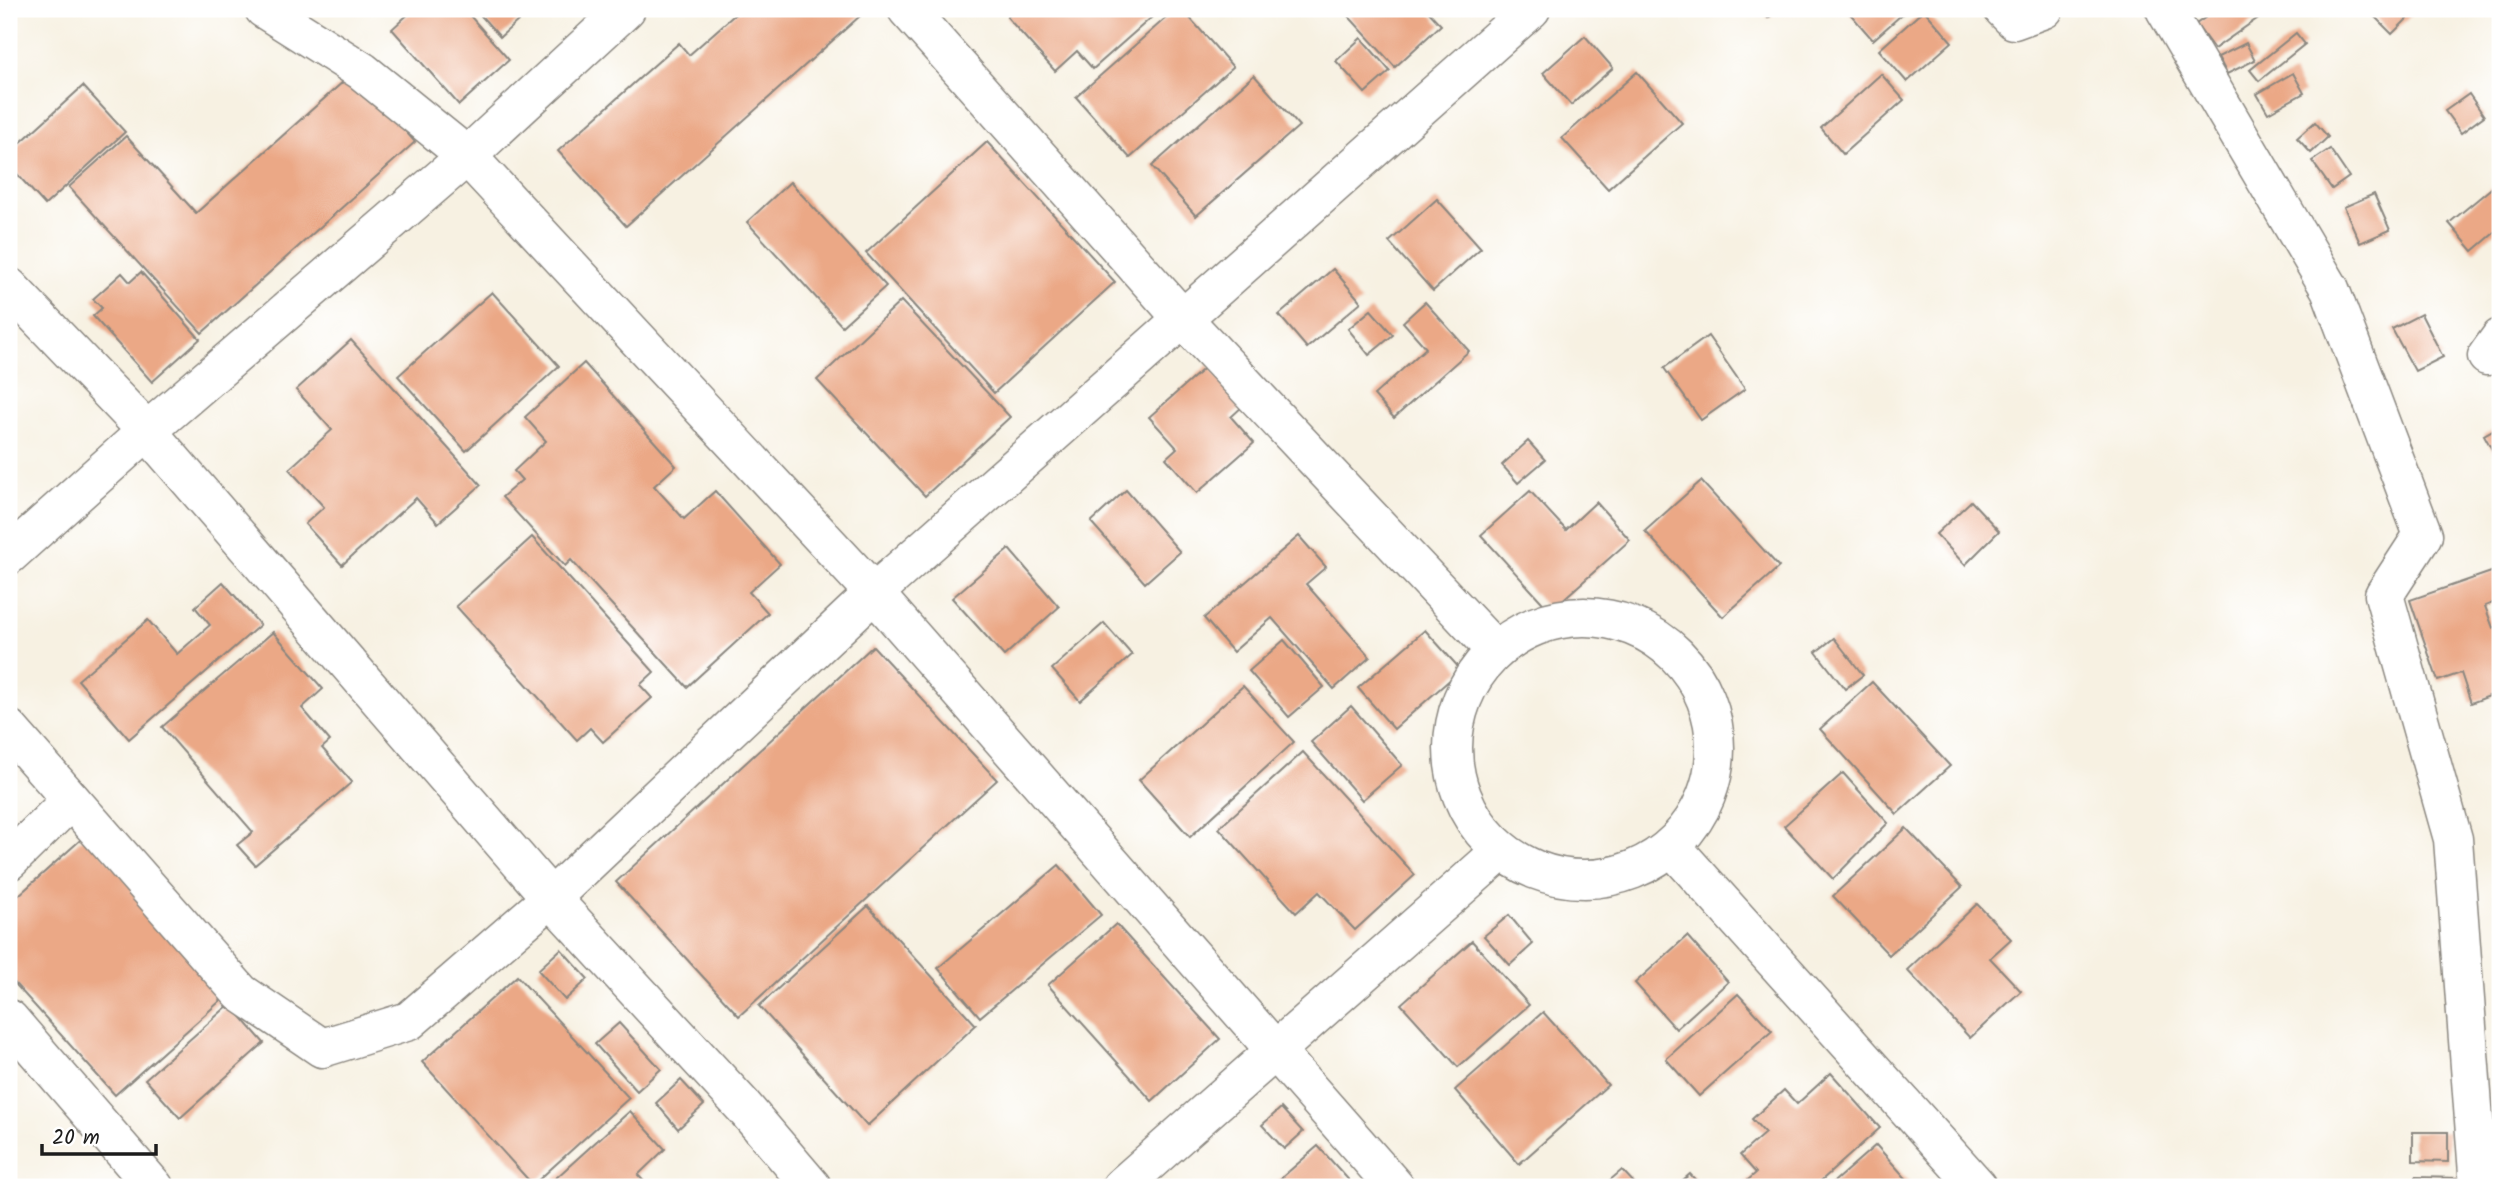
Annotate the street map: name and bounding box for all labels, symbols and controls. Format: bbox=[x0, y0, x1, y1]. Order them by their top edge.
scale bar bbox=[42, 1112, 156, 1156]
text: 20 m bbox=[52, 1122, 100, 1155]

